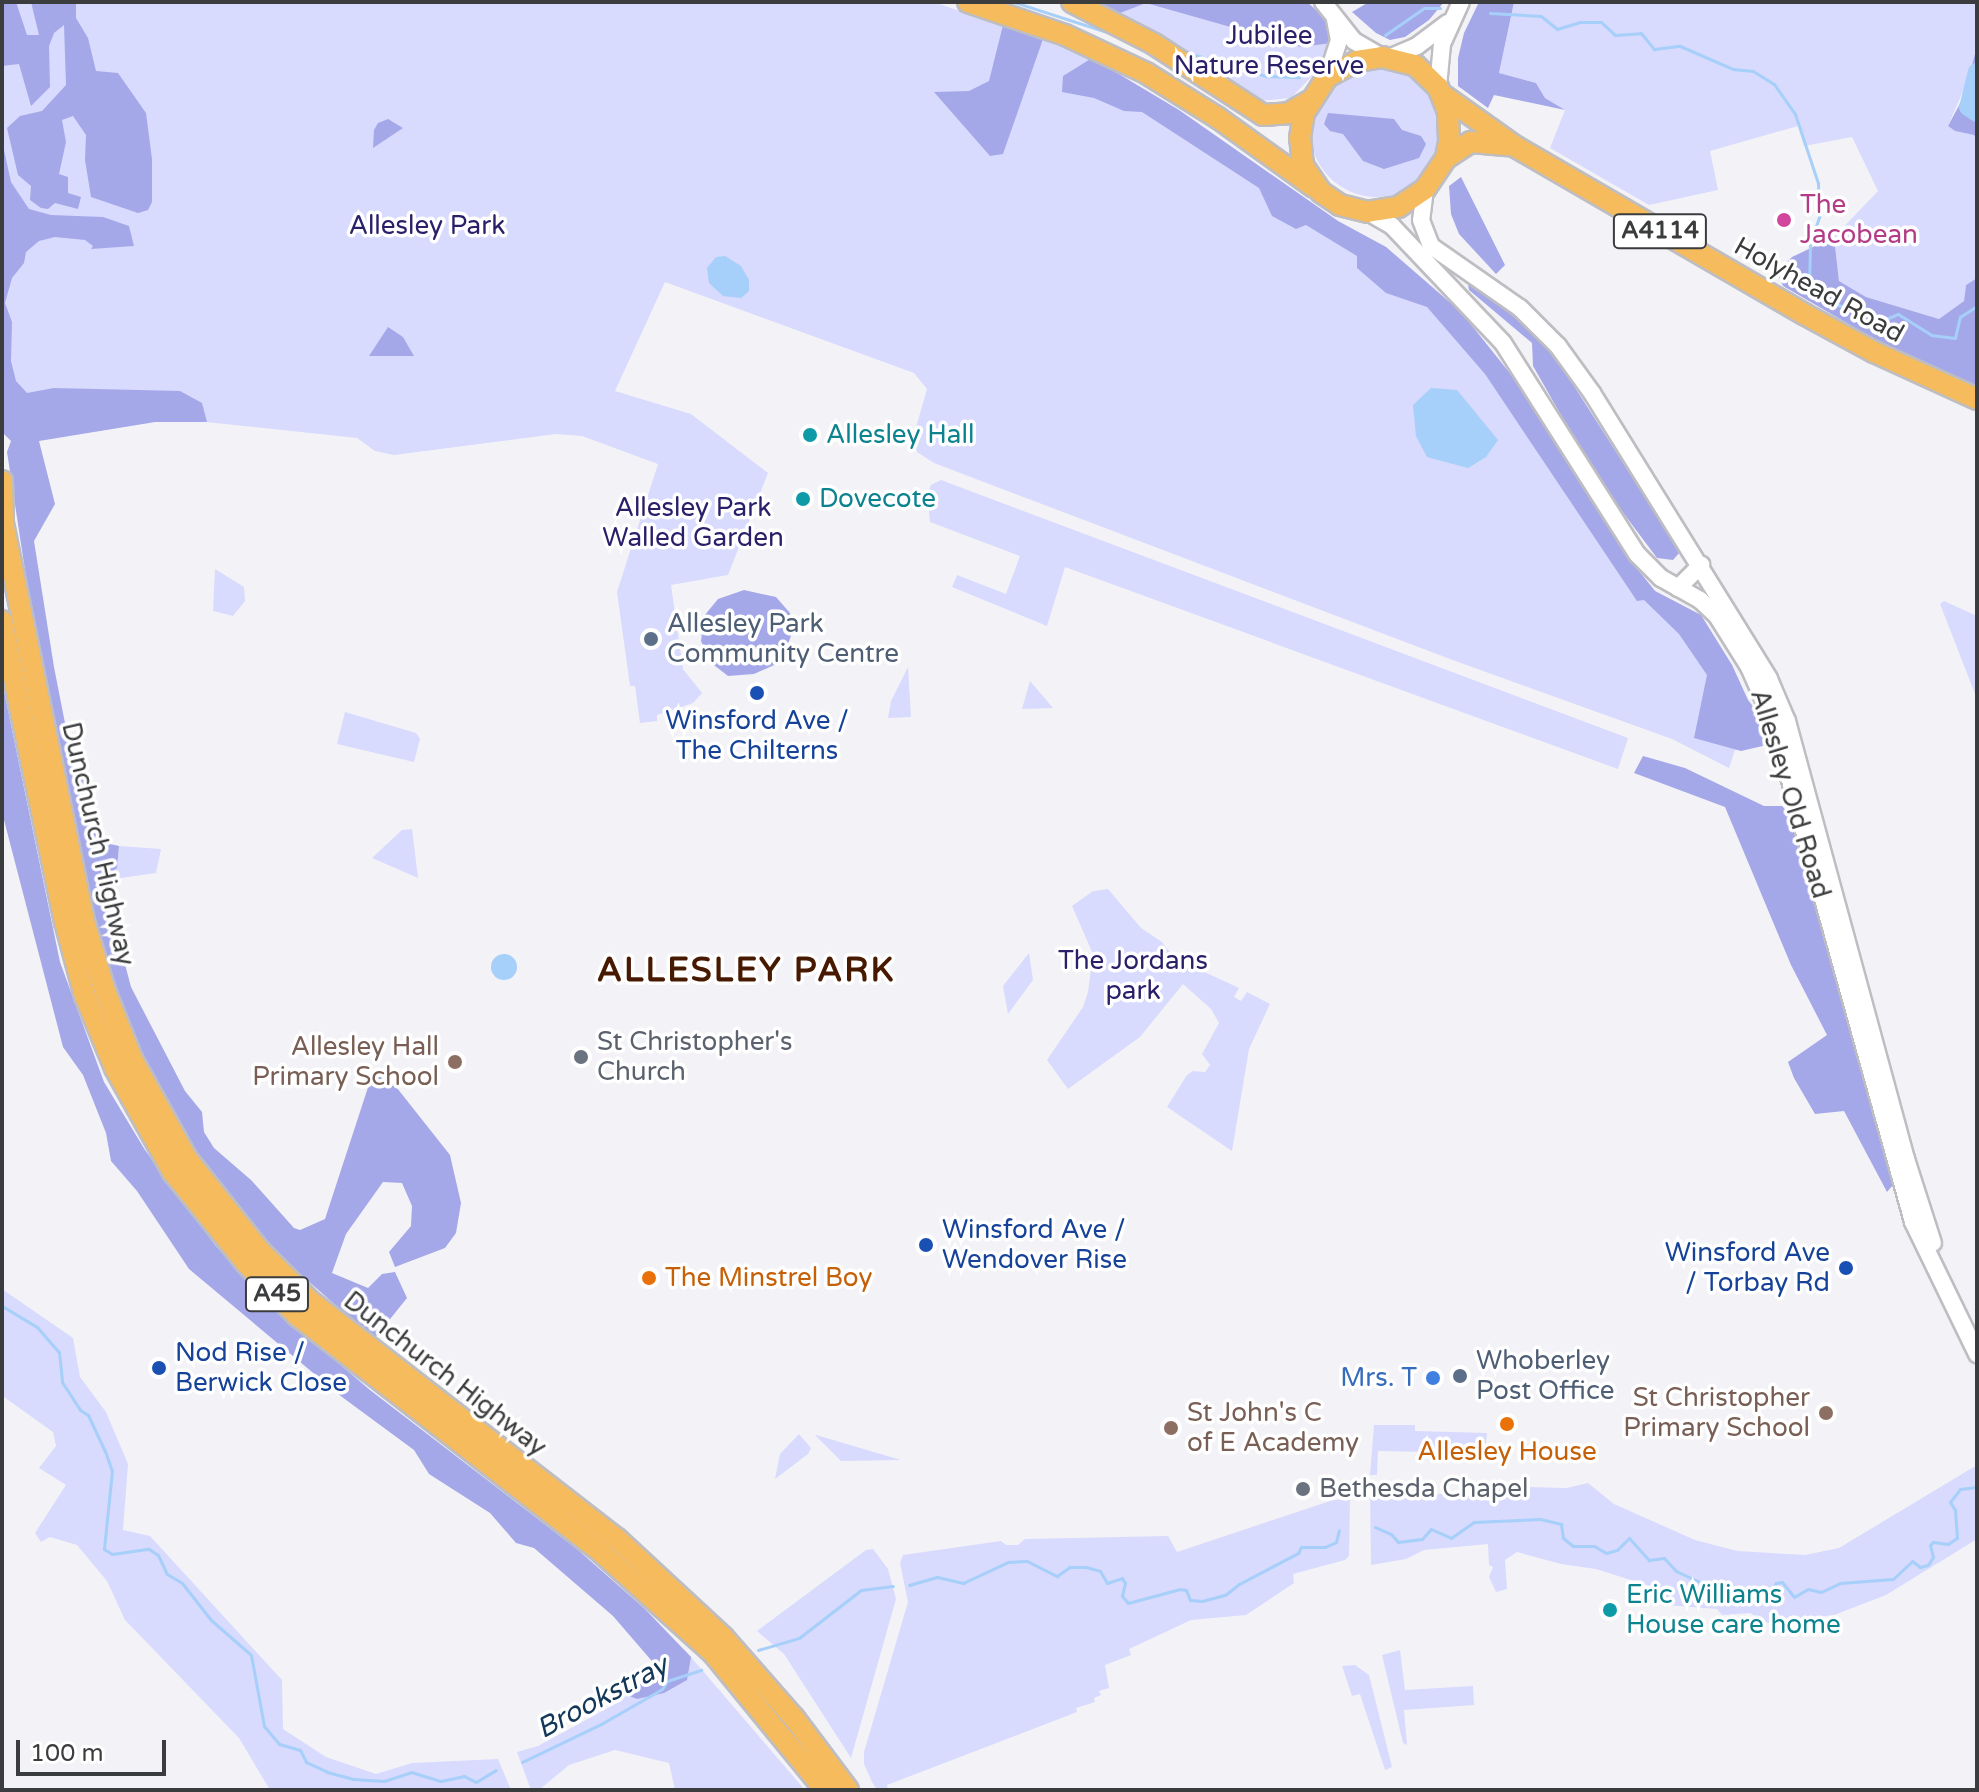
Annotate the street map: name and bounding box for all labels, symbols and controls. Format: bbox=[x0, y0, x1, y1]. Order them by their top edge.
park label: Jubilee Nature Reserve bbox=[1174, 20, 1364, 82]
place label: The Jacobean bbox=[1800, 189, 1918, 250]
park label: Allesley Park bbox=[349, 210, 505, 242]
road number: A4114 bbox=[1612, 211, 1708, 251]
marker: The Jacobean bbox=[1775, 211, 1793, 229]
street label: Holyhead Road bbox=[1729, 230, 1909, 350]
place label: Allesley Hall bbox=[826, 419, 974, 451]
marker: Allesley Hall bbox=[801, 426, 819, 444]
place label: Dovecote bbox=[819, 483, 936, 515]
marker: Dovecote bbox=[794, 490, 812, 508]
park label: Allesley Park Walled Garden bbox=[602, 492, 784, 554]
place label: Allesley Park Community Centre bbox=[667, 608, 899, 670]
marker: Allesley Park Community Centre bbox=[642, 630, 660, 648]
marker: Winsford Ave / The Chilterns bbox=[748, 684, 766, 702]
street label: Allesley Old Road bbox=[1743, 686, 1837, 902]
place label: Winsford Ave / The Chilterns bbox=[665, 705, 849, 766]
street label: Dunchurch Highway bbox=[55, 719, 141, 969]
park label: The Jordans park bbox=[1058, 945, 1208, 1006]
district label: ALLESLEY PARK bbox=[597, 951, 895, 991]
place label: St Christopher's Church bbox=[597, 1026, 793, 1088]
place label: Allesley Hall Primary School bbox=[252, 1031, 439, 1092]
marker: St Christopher's Church bbox=[572, 1048, 590, 1066]
marker: Allesley Hall Primary School bbox=[446, 1053, 464, 1071]
place label: Winsford Ave / Wendover Rise bbox=[942, 1214, 1127, 1276]
marker: Winsford Ave / Wendover Rise bbox=[917, 1236, 935, 1254]
place label: Winsford Ave / Torbay Rd bbox=[1665, 1237, 1830, 1298]
marker: Winsford Ave / Torbay Rd bbox=[1837, 1259, 1855, 1277]
place label: The Minstrel Boy bbox=[665, 1262, 872, 1294]
marker: The Minstrel Boy bbox=[640, 1269, 658, 1287]
road number: A45 bbox=[243, 1274, 311, 1314]
street label: Dunchurch Highway bbox=[337, 1285, 553, 1463]
place label: Nod Rise / Berwick Close bbox=[175, 1337, 347, 1398]
place label: Whoberley Post Office bbox=[1476, 1345, 1614, 1406]
marker: Nod Rise / Berwick Close bbox=[150, 1359, 168, 1377]
place label: Mrs. T bbox=[1340, 1362, 1417, 1394]
marker: Whoberley Post Office bbox=[1451, 1367, 1469, 1385]
marker: Mrs. T bbox=[1424, 1369, 1442, 1387]
place label: St Christopher Primary School bbox=[1623, 1382, 1810, 1444]
place label: St John's C of E Academy bbox=[1187, 1397, 1359, 1458]
marker: St Christopher Primary School bbox=[1817, 1404, 1835, 1422]
marker: Allesley House bbox=[1498, 1415, 1516, 1433]
marker: St John's C of E Academy bbox=[1162, 1419, 1180, 1437]
place label: Allesley House bbox=[1417, 1436, 1597, 1468]
place label: Bethesda Chapel bbox=[1319, 1473, 1528, 1505]
marker: Bethesda Chapel bbox=[1294, 1480, 1312, 1498]
place label: Eric Williams House care home bbox=[1626, 1579, 1841, 1640]
marker: Eric Williams House care home bbox=[1601, 1601, 1619, 1619]
water label: Brookstray bbox=[531, 1648, 673, 1746]
scale bar bbox=[20, 1724, 170, 1774]
text: 100 m bbox=[30, 1739, 104, 1768]

